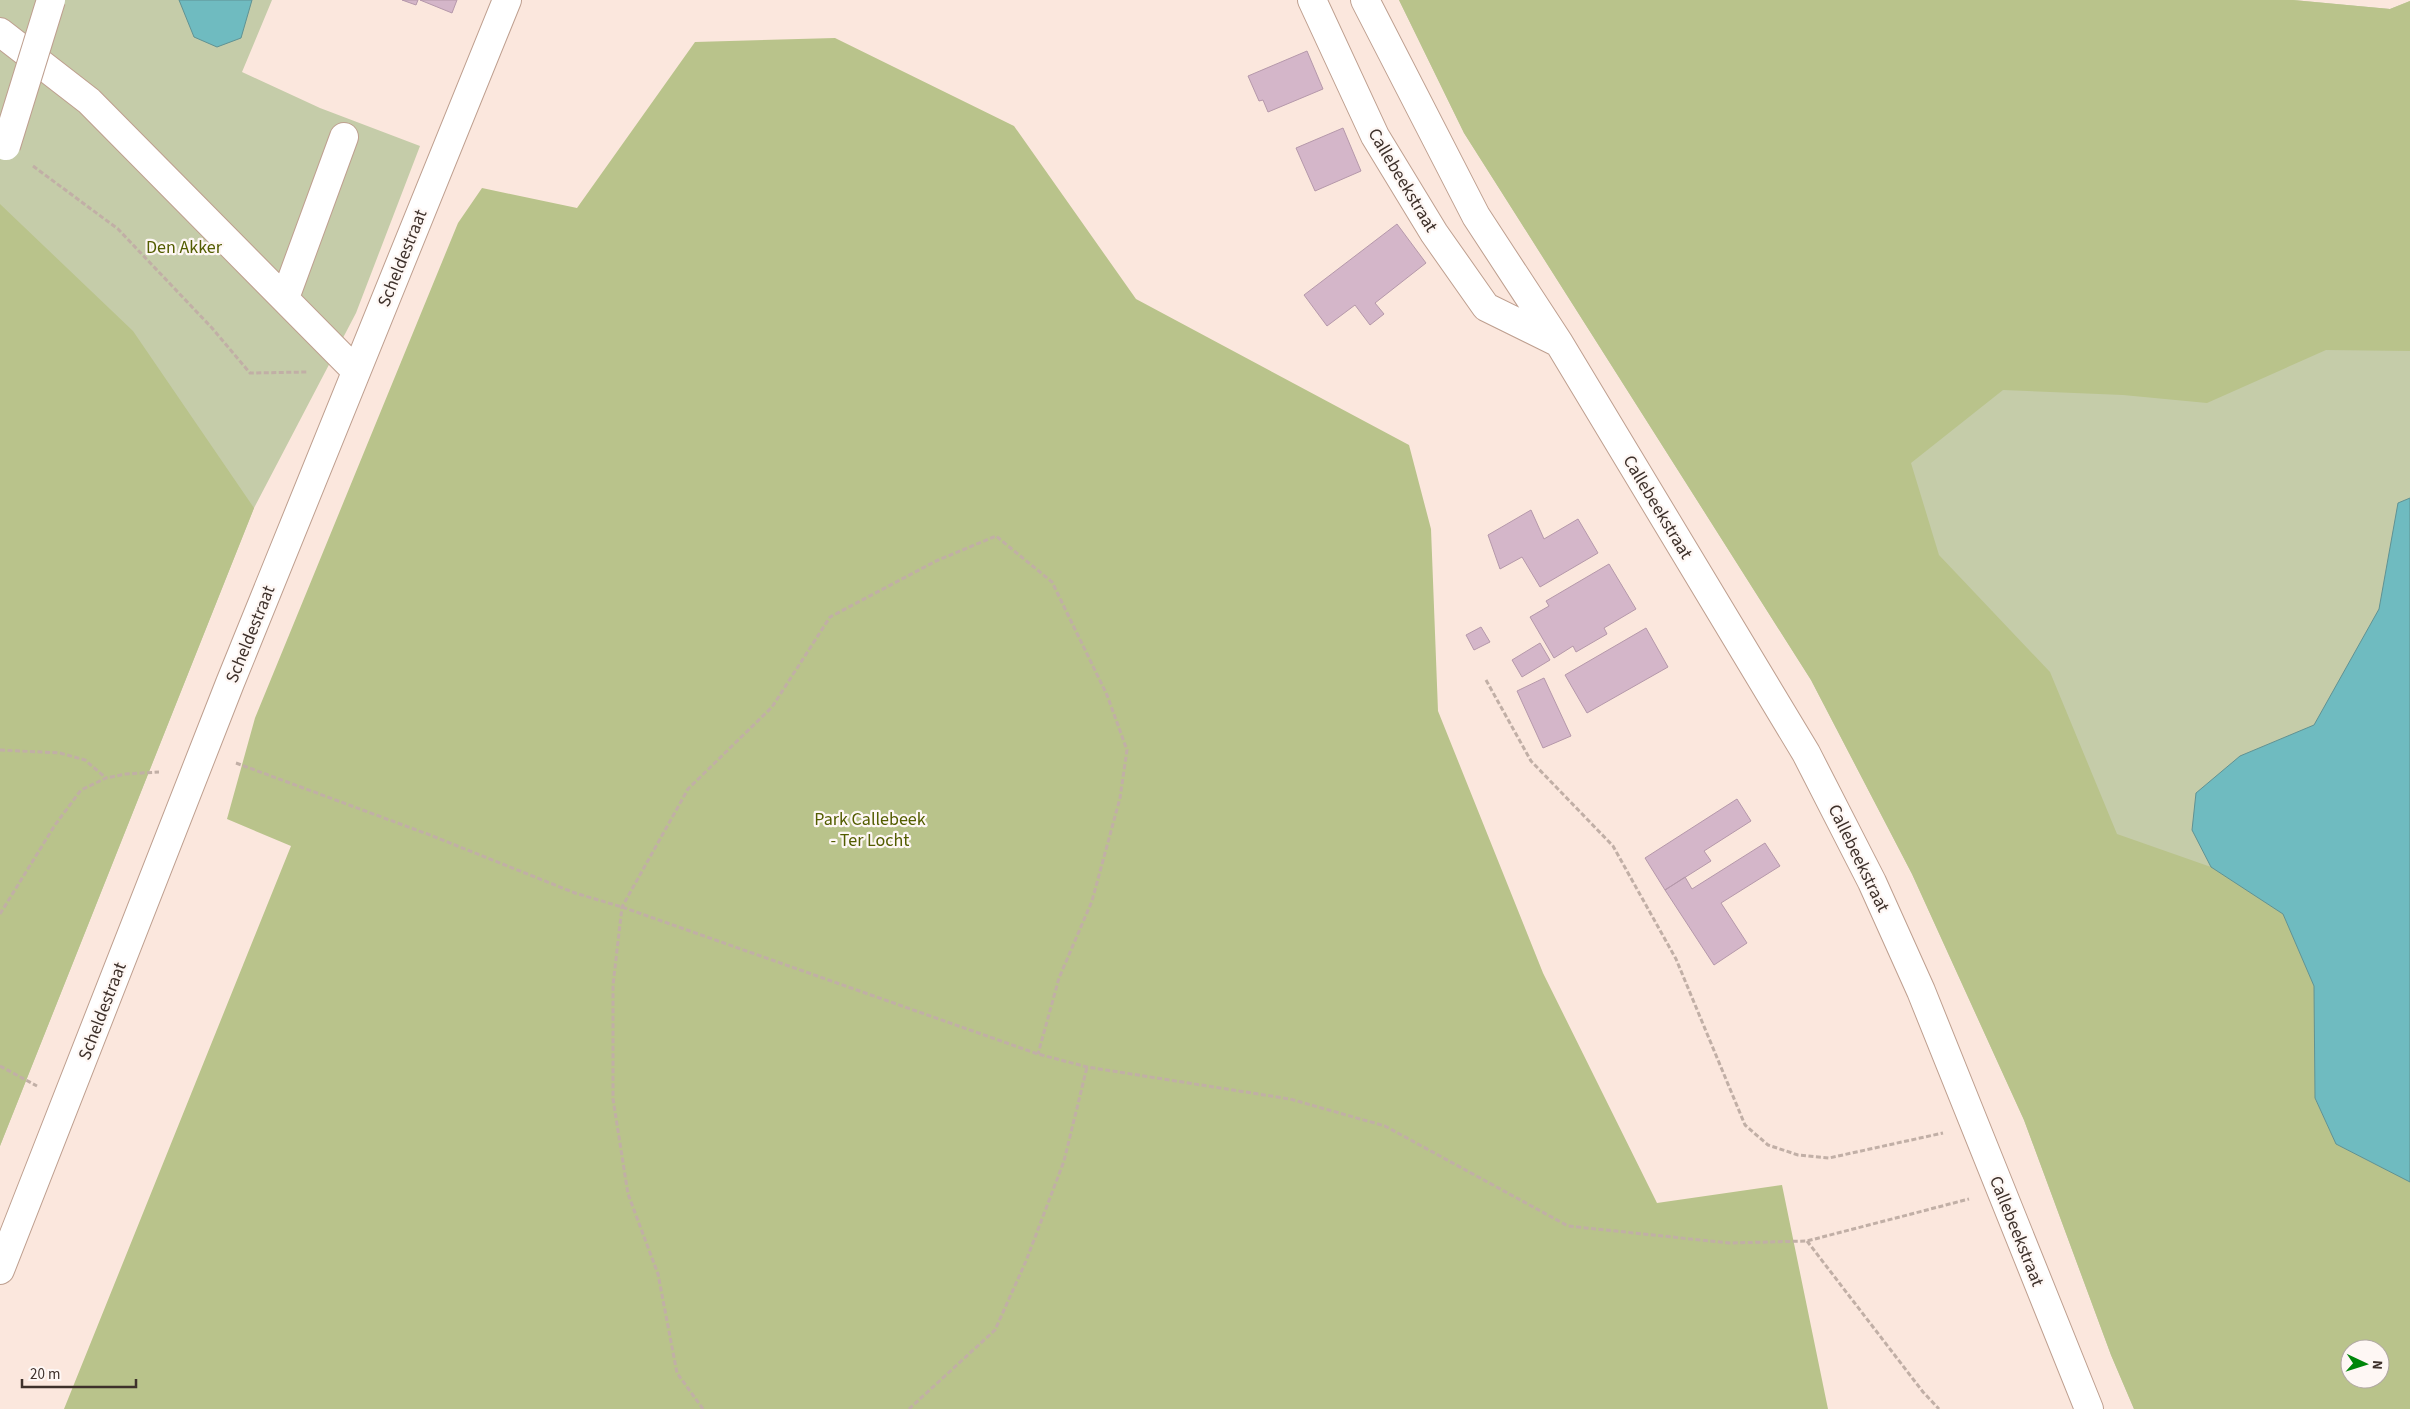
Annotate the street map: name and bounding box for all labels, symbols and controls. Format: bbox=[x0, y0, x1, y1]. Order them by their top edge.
street label: Callebeekstraat bbox=[1362, 124, 1443, 237]
street label: Scheldestraat bbox=[372, 206, 433, 311]
park label: Den Akker bbox=[146, 235, 223, 260]
street label: Callebeekstraat bbox=[1617, 451, 1698, 564]
street label: Scheldestraat bbox=[220, 582, 281, 687]
street label: Callebeekstraat bbox=[1822, 800, 1895, 916]
park label: Park Callebeek - Ter Locht bbox=[814, 807, 926, 853]
street label: Scheldestraat bbox=[72, 959, 133, 1064]
street label: Callebeekstraat bbox=[1983, 1172, 2050, 1290]
north arrow bbox=[2340, 1339, 2390, 1389]
scale bar bbox=[22, 1356, 136, 1388]
text: N bbox=[2367, 1359, 2387, 1370]
text: 20 m bbox=[30, 1364, 60, 1385]

